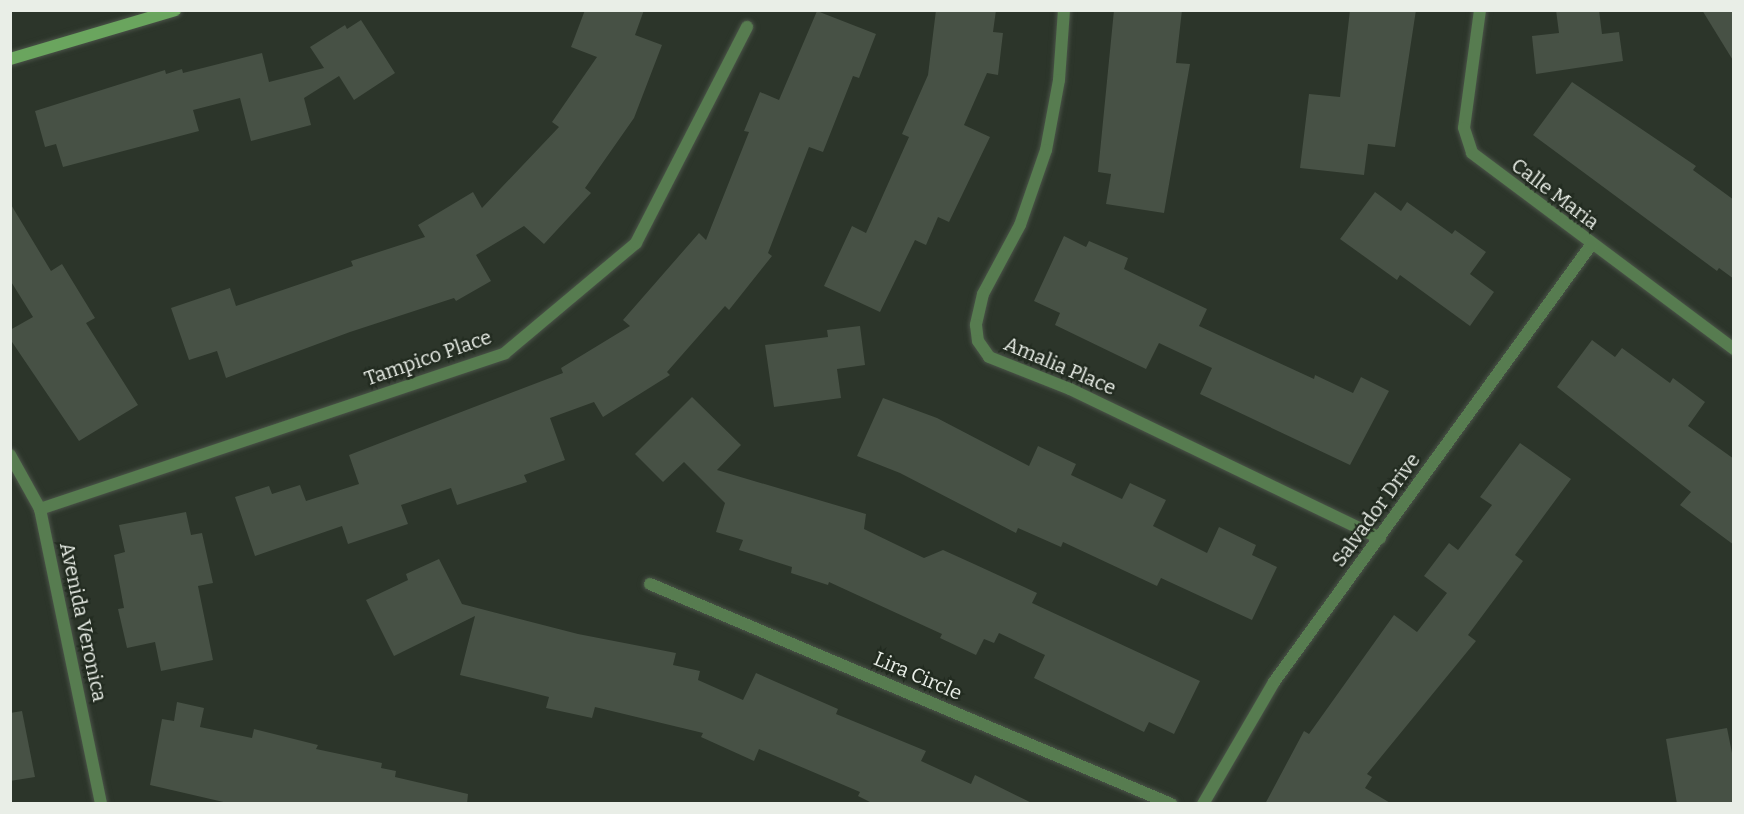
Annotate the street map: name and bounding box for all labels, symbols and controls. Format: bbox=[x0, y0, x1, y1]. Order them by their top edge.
street label: Calle Maria bbox=[1506, 153, 1604, 235]
street label: Tampico Place bbox=[361, 325, 495, 391]
street label: Amalia Place bbox=[1000, 332, 1120, 400]
street label: Salvador Drive bbox=[1327, 449, 1425, 571]
street label: Avenida Veronica bbox=[54, 540, 112, 704]
street label: Lira Circle bbox=[870, 647, 966, 705]

